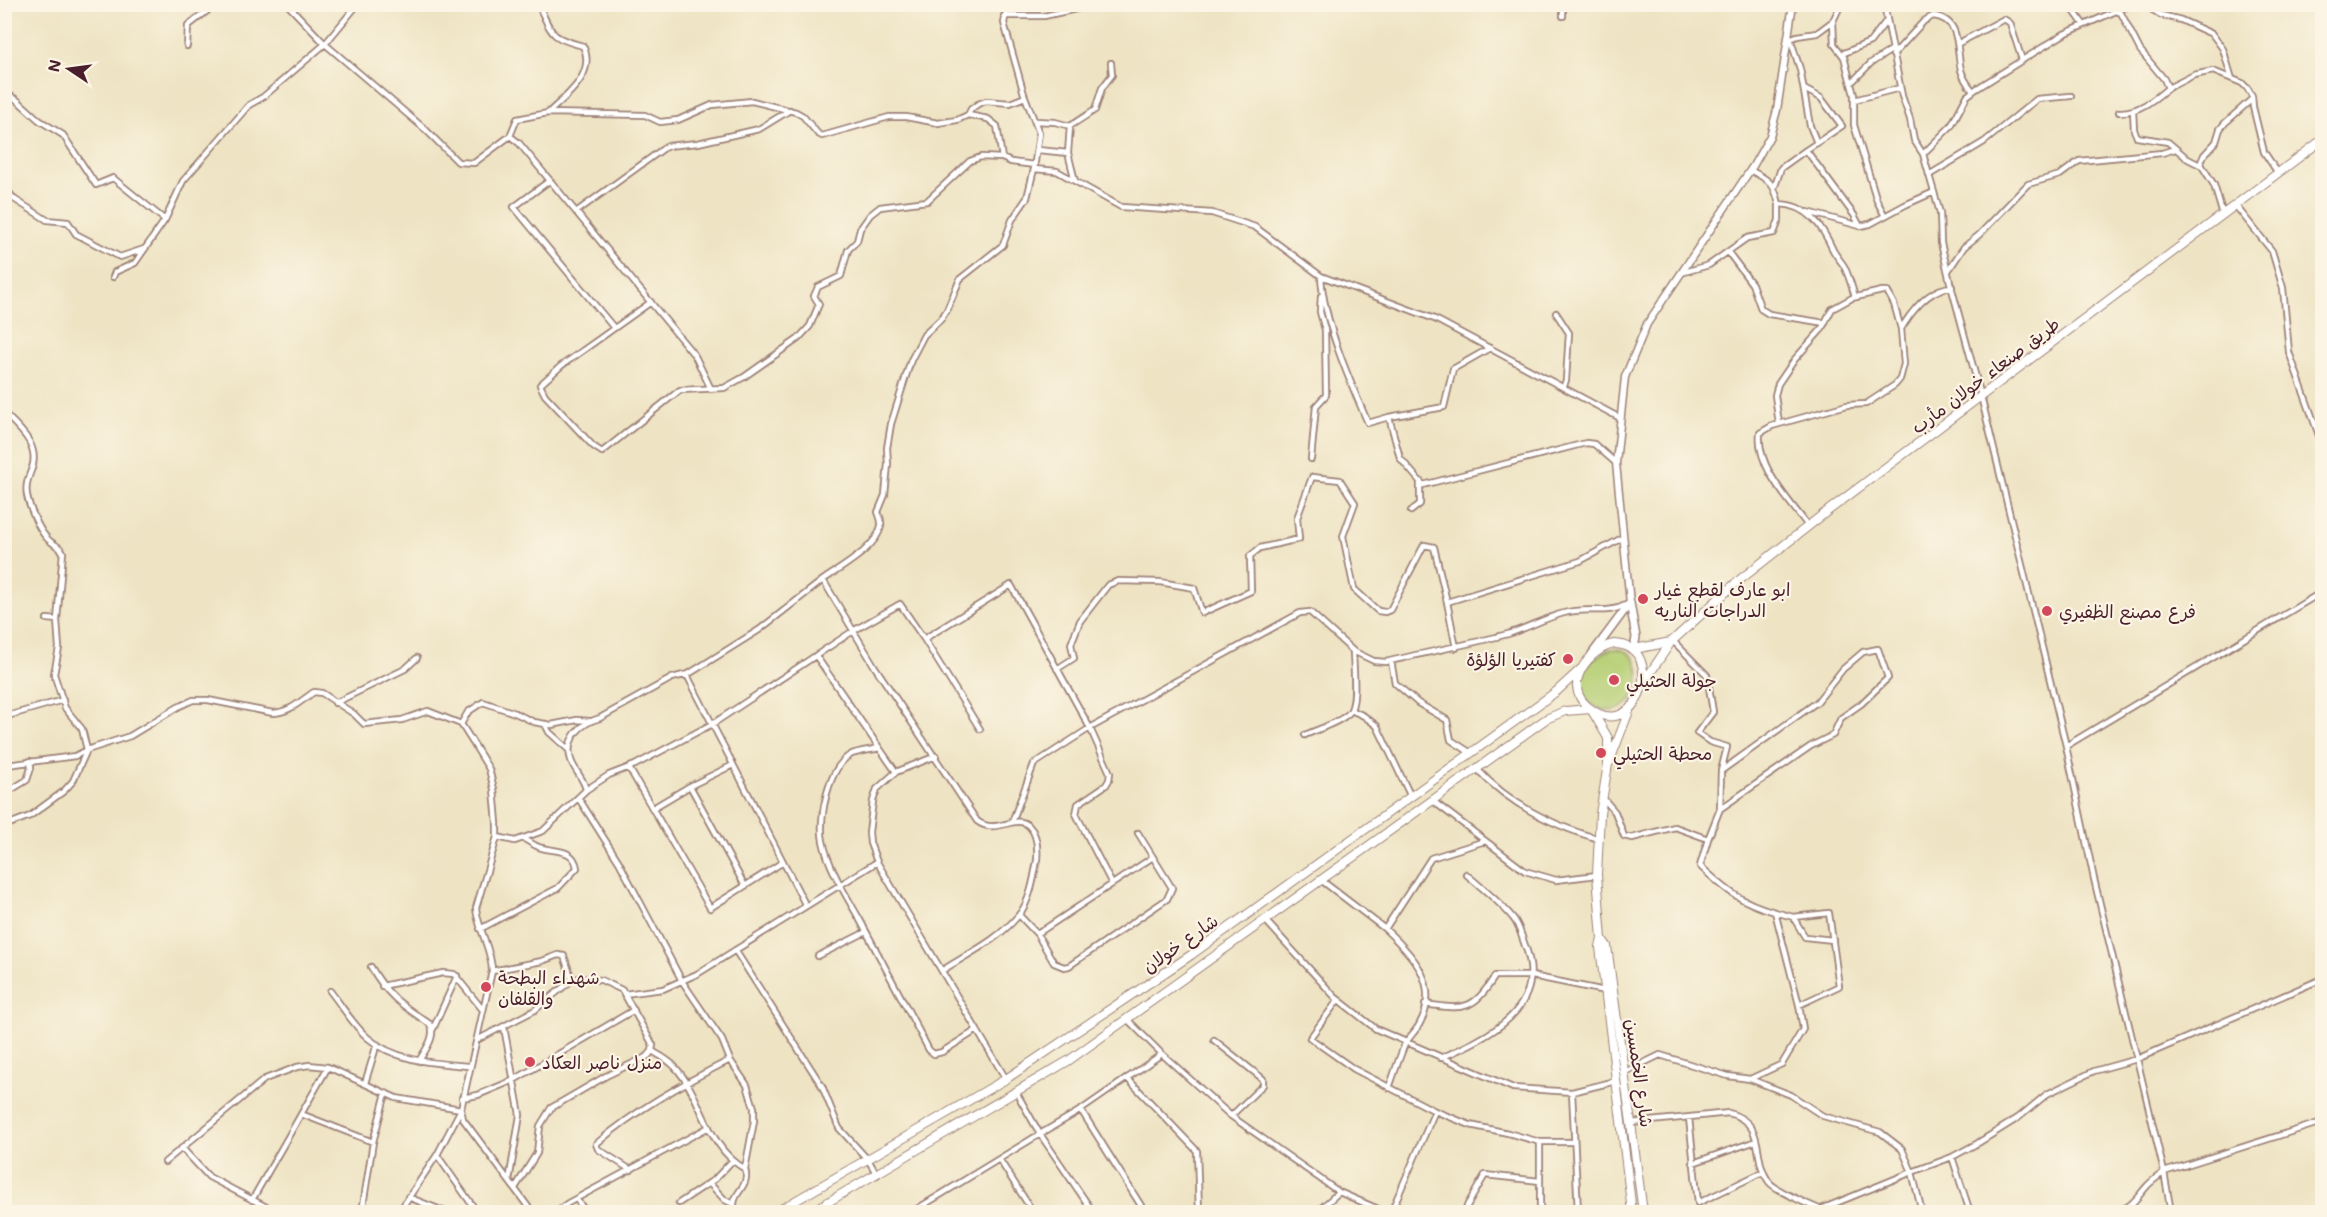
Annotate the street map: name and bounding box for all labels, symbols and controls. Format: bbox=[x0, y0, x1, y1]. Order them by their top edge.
north arrow bbox=[39, 39, 99, 99]
text: N bbox=[42, 57, 65, 74]
street label: طريق صنعاء خولان مأرب bbox=[1906, 311, 2064, 439]
place label: ابو عارف لقطع غيار الدراجات الناريه bbox=[1653, 577, 1790, 622]
marker: ابو عارف لقطع غيار الدراجات الناريه bbox=[1636, 592, 1650, 606]
place label: فرع مصنع الظفيري bbox=[2059, 599, 2196, 625]
marker: فرع مصنع الظفيري bbox=[2040, 604, 2054, 618]
place label: كفتيريا الؤلؤة bbox=[1466, 647, 1556, 671]
marker: كفتيريا الؤلؤة bbox=[1561, 652, 1575, 666]
place label: جولة الحثيلي bbox=[1626, 668, 1717, 697]
marker: جولة الحثيلي bbox=[1607, 673, 1621, 687]
place label: محطة الحثيلي bbox=[1613, 741, 1712, 770]
marker: محطة الحثيلي bbox=[1594, 746, 1608, 760]
street label: شارع خولان bbox=[1137, 908, 1223, 979]
place label: شهداء البطحة والقلفان bbox=[498, 965, 600, 1010]
marker: شهداء البطحة والقلفان bbox=[479, 980, 493, 994]
street label: شارع الخمسين bbox=[1620, 1017, 1659, 1129]
place label: منزل ناصر العكاد bbox=[542, 1050, 662, 1074]
marker: منزل ناصر العكاد bbox=[523, 1055, 537, 1069]

